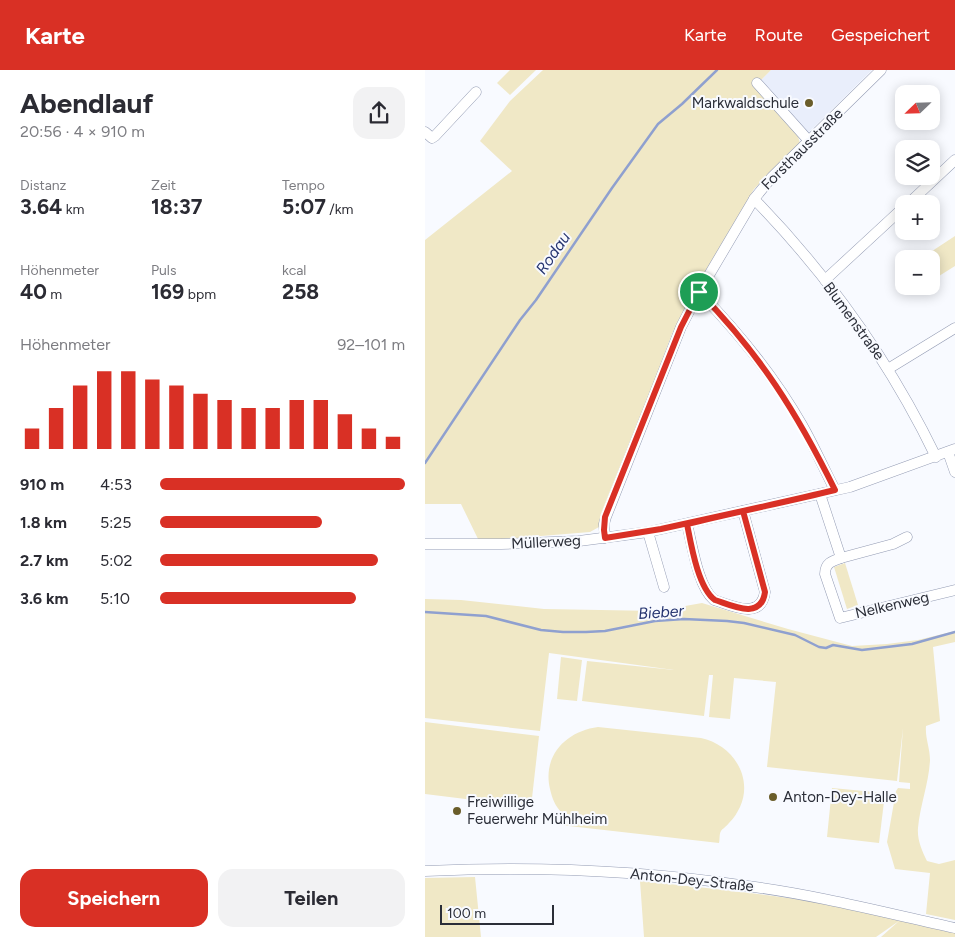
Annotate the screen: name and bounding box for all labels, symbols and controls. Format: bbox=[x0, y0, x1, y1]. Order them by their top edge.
text: Karte bbox=[25, 21, 85, 50]
text: Karte bbox=[684, 24, 727, 46]
text: Route bbox=[755, 24, 803, 46]
text: Gespeichert bbox=[831, 24, 930, 46]
north arrow bbox=[895, 85, 940, 130]
map controls bbox=[895, 85, 940, 295]
text: Abendlauf bbox=[20, 86, 153, 120]
button: share bbox=[353, 87, 405, 139]
place label: Markwaldschule bbox=[692, 94, 799, 112]
marker: Markwaldschule bbox=[803, 97, 815, 109]
street label: Forsthausstraße bbox=[757, 104, 847, 194]
text: 20:56 · 4 × 910 m bbox=[20, 122, 145, 141]
button: layers bbox=[895, 140, 940, 185]
text: Distanz bbox=[20, 177, 67, 194]
text: Zeit bbox=[151, 177, 176, 194]
text: Tempo bbox=[282, 177, 325, 194]
text: 3.64 bbox=[20, 194, 62, 219]
text: 18:37 bbox=[151, 194, 202, 219]
text: 5:07 bbox=[282, 194, 326, 219]
button: + bbox=[895, 195, 940, 240]
text: km bbox=[62, 201, 85, 218]
text: /km bbox=[326, 201, 353, 218]
water label: Rodau bbox=[532, 228, 574, 278]
button: − bbox=[895, 250, 940, 295]
text: Höhenmeter bbox=[20, 262, 99, 279]
text: Puls bbox=[151, 262, 176, 279]
text: kcal bbox=[282, 262, 306, 279]
pin bbox=[678, 271, 720, 313]
icon: arrive bbox=[685, 278, 713, 306]
street label: Blumenstraße bbox=[820, 278, 888, 364]
text: 40 bbox=[20, 279, 47, 304]
text: 169 bbox=[151, 279, 184, 304]
text: 258 bbox=[282, 279, 319, 304]
text: m bbox=[47, 286, 62, 303]
text: bpm bbox=[184, 286, 216, 303]
text: Höhenmeter bbox=[20, 335, 110, 354]
text: 92–101 m bbox=[337, 335, 405, 354]
text: 910 m bbox=[20, 475, 64, 494]
text: 4:53 bbox=[100, 475, 132, 494]
text: 1.8 km bbox=[20, 513, 67, 532]
text: 5:25 bbox=[100, 513, 131, 532]
street label: Müllerweg bbox=[511, 531, 581, 553]
text: 2.7 km bbox=[20, 551, 69, 570]
text: 5:02 bbox=[100, 551, 132, 570]
street label: Nelkenweg bbox=[853, 588, 931, 622]
text: 3.6 km bbox=[20, 589, 69, 608]
text: 5:10 bbox=[100, 589, 130, 608]
water label: Bieber bbox=[637, 601, 685, 623]
place label: Anton-Dey-Halle bbox=[783, 788, 897, 806]
marker: Anton-Dey-Halle bbox=[767, 791, 779, 803]
place label: Freiwillige Feuerwehr Mühlheim bbox=[467, 793, 607, 828]
marker: Freiwillige Feuerwehr Mühlheim bbox=[451, 805, 463, 817]
street label: Anton-Dey-Straße bbox=[629, 865, 755, 895]
button: Speichern bbox=[20, 869, 208, 927]
button: Teilen bbox=[218, 869, 405, 927]
scale bar bbox=[440, 902, 554, 925]
text: 100 m bbox=[447, 905, 486, 922]

